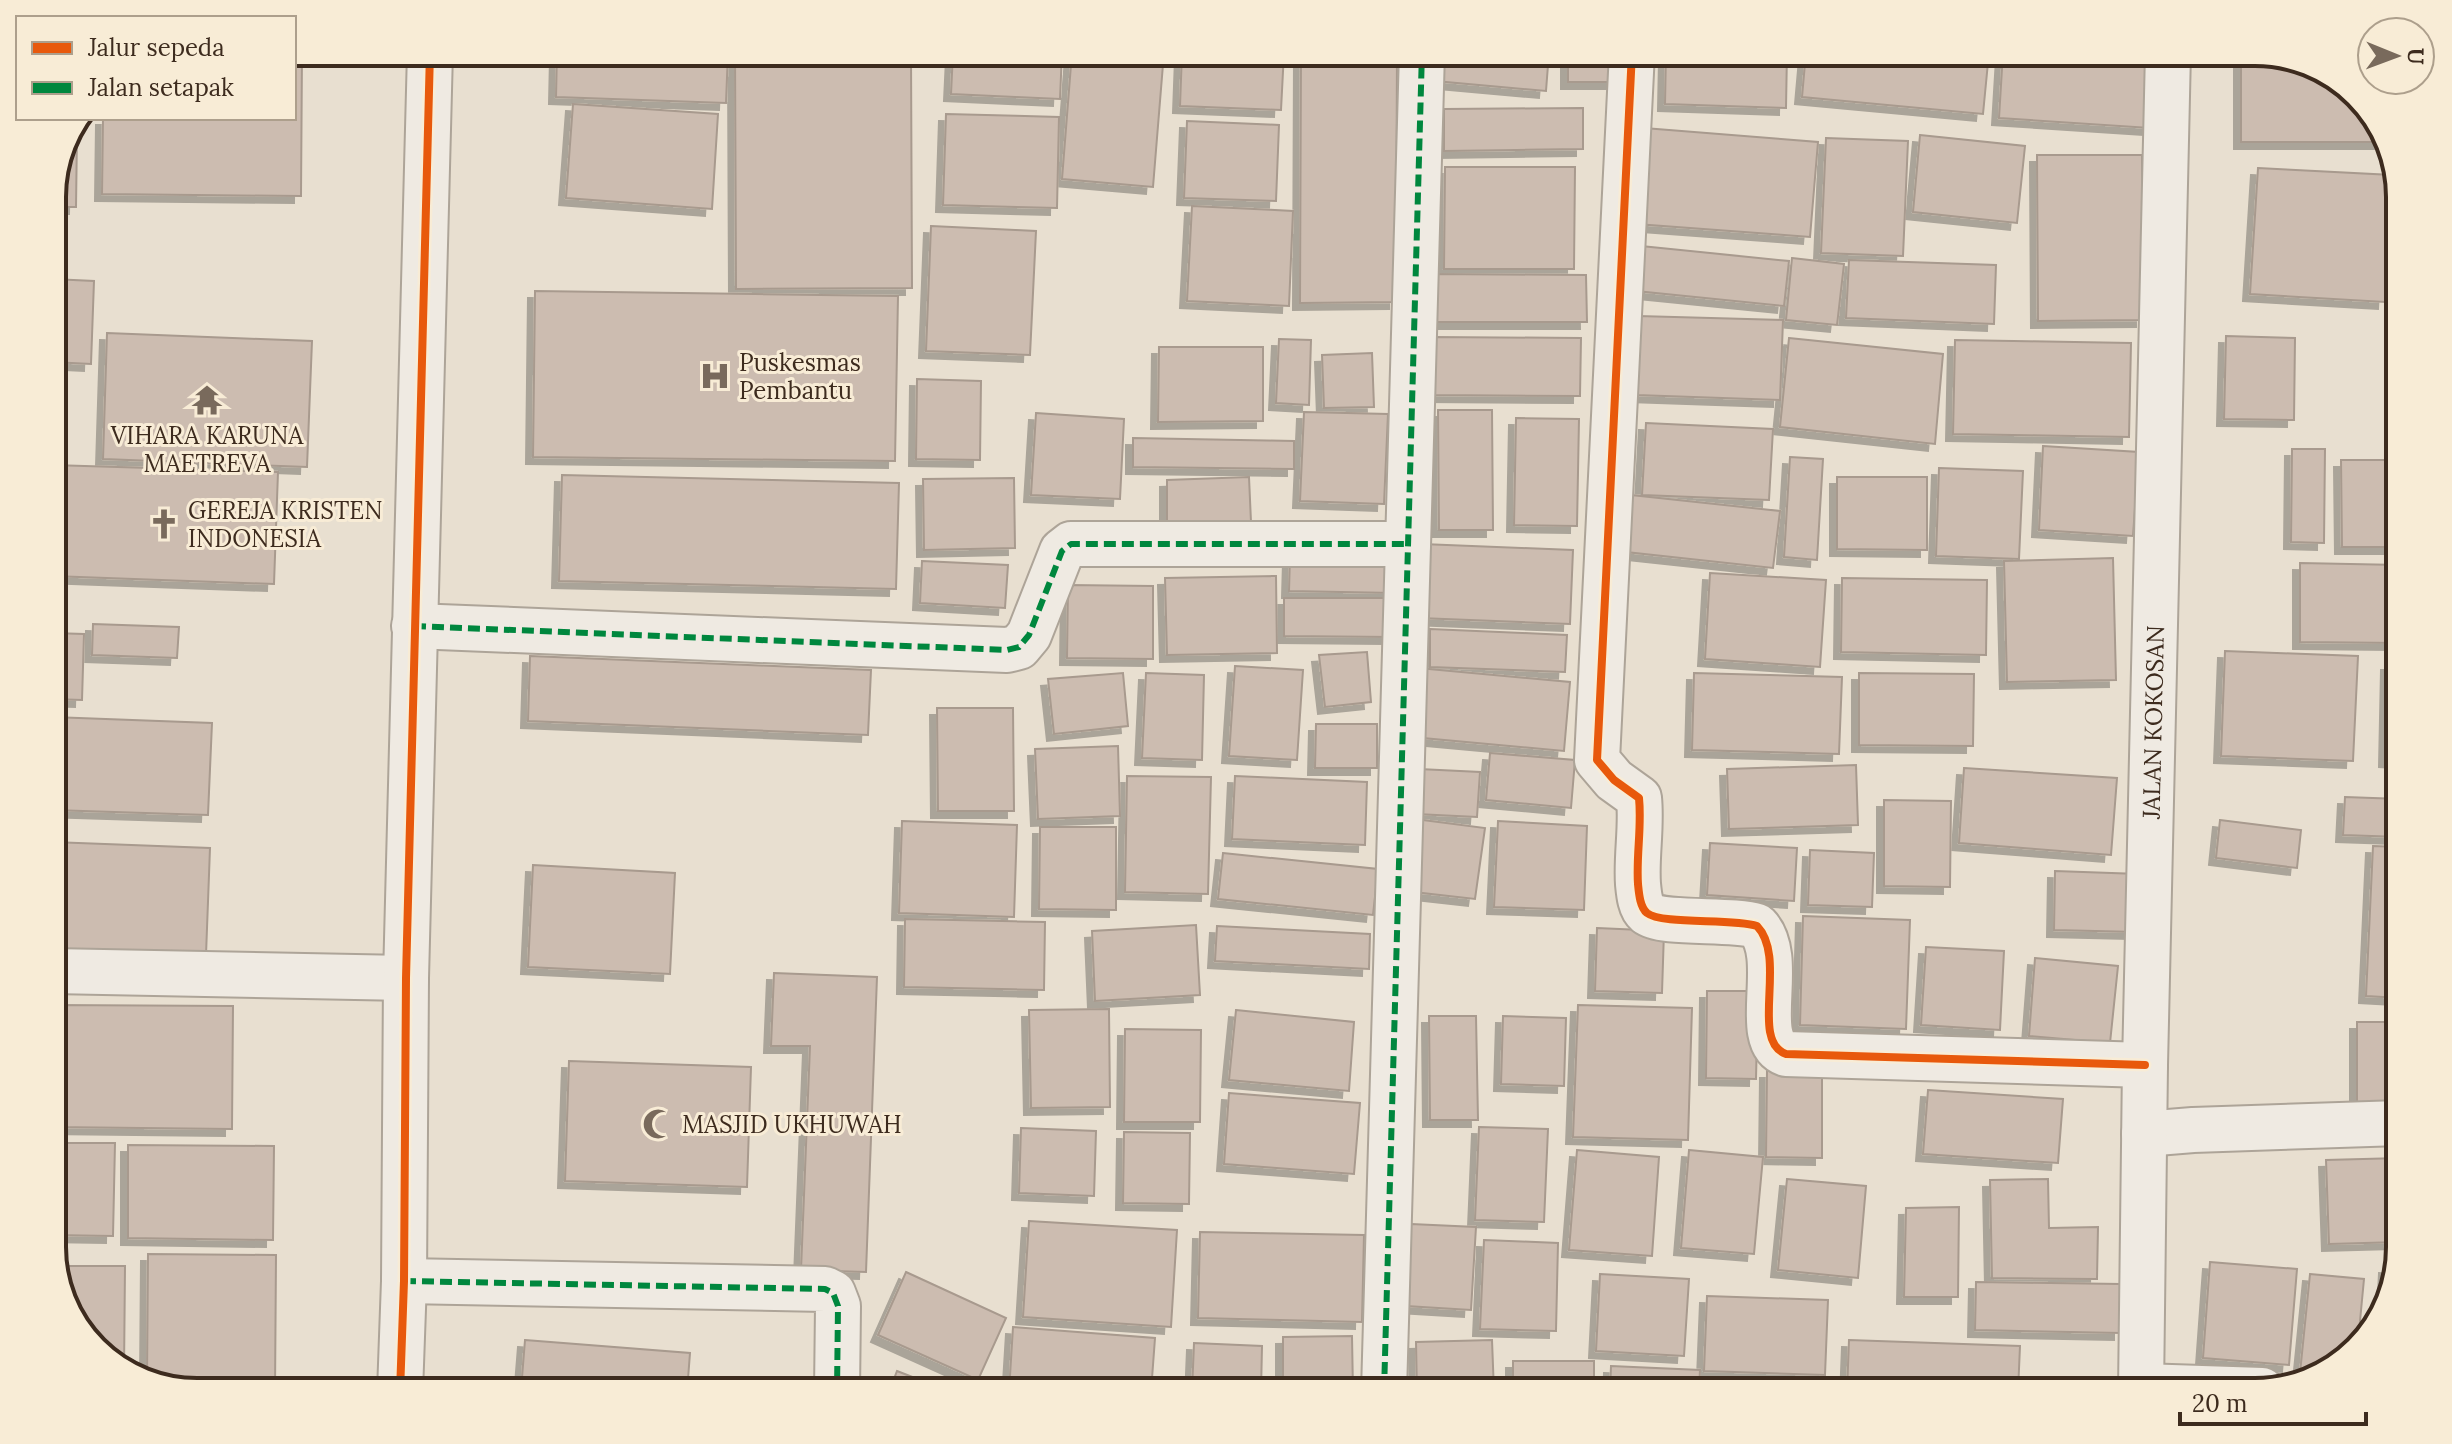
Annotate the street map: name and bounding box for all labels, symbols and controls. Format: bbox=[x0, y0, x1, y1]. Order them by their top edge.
legend bbox=[16, 16, 296, 120]
north arrow bbox=[2356, 16, 2436, 96]
text: Jalur sepeda bbox=[87, 32, 225, 63]
text: U bbox=[2402, 48, 2430, 65]
text: Jalan setapak bbox=[87, 72, 234, 103]
place label: Puskesmas Pembantu bbox=[739, 347, 861, 406]
hospital icon: Puskesmas Pembantu bbox=[698, 359, 732, 393]
temple icon: VIHARA KARUNA MAETREVA bbox=[190, 383, 224, 417]
place label: VIHARA KARUNA MAETREVA bbox=[110, 420, 304, 479]
place label: GEREJA KRISTEN INDONESIA bbox=[188, 495, 382, 554]
church icon: GEREJA KRISTEN INDONESIA bbox=[147, 507, 181, 541]
street label: JALAN KOKOSAN bbox=[2135, 625, 2170, 820]
mosque icon: MASJID UKHUWAH bbox=[641, 1107, 675, 1141]
place label: MASJID UKHUWAH bbox=[682, 1109, 902, 1140]
scale bar bbox=[2180, 1376, 2366, 1426]
text: 20 m bbox=[2192, 1388, 2248, 1419]

